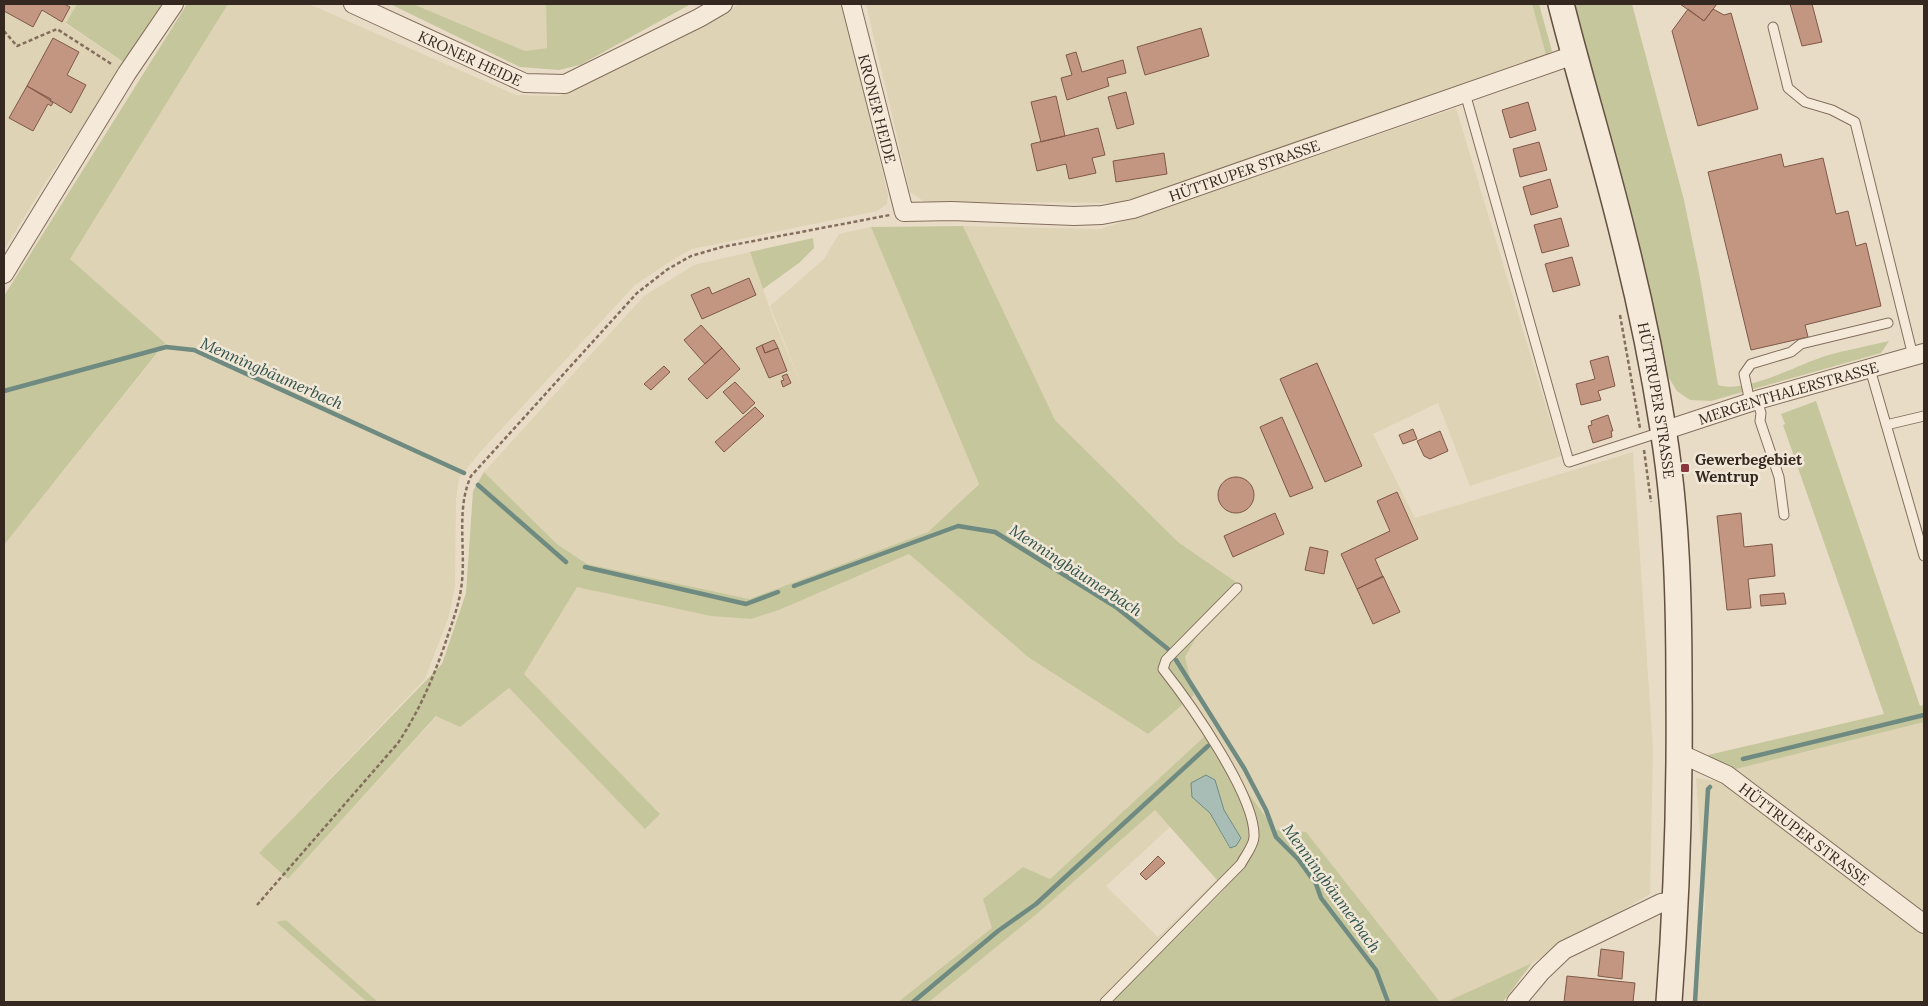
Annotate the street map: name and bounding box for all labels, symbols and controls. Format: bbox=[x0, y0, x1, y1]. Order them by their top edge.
street label: KRONER HEIDE bbox=[415, 26, 525, 90]
street label: KRONER HEIDE bbox=[855, 52, 901, 165]
street label: HÜTTRUPER STRASSE bbox=[1166, 135, 1322, 205]
street label: HÜTTRUPER STRASSE bbox=[1634, 320, 1679, 480]
water label: Menningbäumerbach bbox=[198, 333, 346, 413]
street label: MERGENTHALERSTRASSE bbox=[1696, 357, 1880, 428]
place label: Gewerbegebiet Wentrup bbox=[1695, 450, 1803, 486]
marker: Gewerbegebiet Wentrup bbox=[1679, 462, 1691, 474]
water label: Menningbäumerbach bbox=[1006, 520, 1146, 620]
street label: HÜTTRUPER STRASSE bbox=[1736, 778, 1874, 889]
water label: Menningbäumerbach bbox=[1279, 820, 1385, 956]

